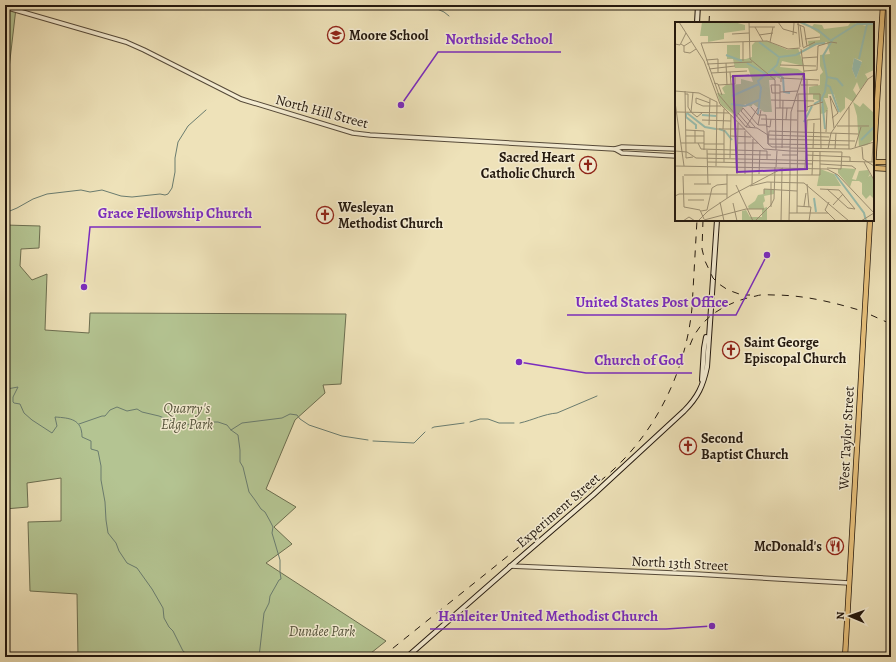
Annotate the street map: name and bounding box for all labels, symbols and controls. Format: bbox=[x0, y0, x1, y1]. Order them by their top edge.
inset map bbox=[675, 22, 874, 221]
school or university icon: Moore School bbox=[326, 25, 346, 45]
callout: Northside School bbox=[438, 25, 561, 52]
place label: Moore School bbox=[349, 26, 429, 45]
text: Northside School bbox=[445, 29, 553, 49]
street label: North Hill Street bbox=[273, 90, 371, 133]
place label: Sacred Heart Catholic Church bbox=[481, 148, 575, 183]
church icon: Sacred Heart Catholic Church bbox=[578, 155, 598, 175]
place label: Wesleyan Methodist Church bbox=[337, 198, 443, 233]
callout: Grace Fellowship Church bbox=[90, 200, 261, 227]
text: Grace Fellowship Church bbox=[98, 203, 252, 223]
church icon: Wesleyan Methodist Church bbox=[315, 205, 335, 225]
callout: United States Post Office bbox=[567, 288, 736, 315]
text: United States Post Office bbox=[575, 292, 729, 312]
place label: Saint George Episcopal Church bbox=[744, 333, 847, 368]
church icon: Saint George Episcopal Church bbox=[721, 340, 741, 360]
callout: Church of God bbox=[586, 346, 692, 373]
text: Church of God bbox=[594, 350, 685, 370]
street label: West Taylor Street bbox=[834, 385, 859, 491]
park label: Quarry's Edge Park bbox=[161, 399, 213, 434]
place label: Second Baptist Church bbox=[701, 429, 789, 464]
church icon: Second Baptist Church bbox=[678, 436, 698, 456]
street label: Experiment Street bbox=[512, 468, 605, 552]
restaurant icon: McDonald's bbox=[825, 536, 845, 556]
place label: McDonald's bbox=[754, 537, 822, 556]
street label: North 13th Street bbox=[631, 551, 729, 576]
north arrow bbox=[830, 596, 870, 636]
callout: Hanleiter United Methodist Church bbox=[430, 602, 666, 629]
text: Hanleiter United Methodist Church bbox=[438, 606, 658, 626]
text: N bbox=[833, 611, 848, 620]
park label: Dundee Park bbox=[289, 622, 355, 641]

